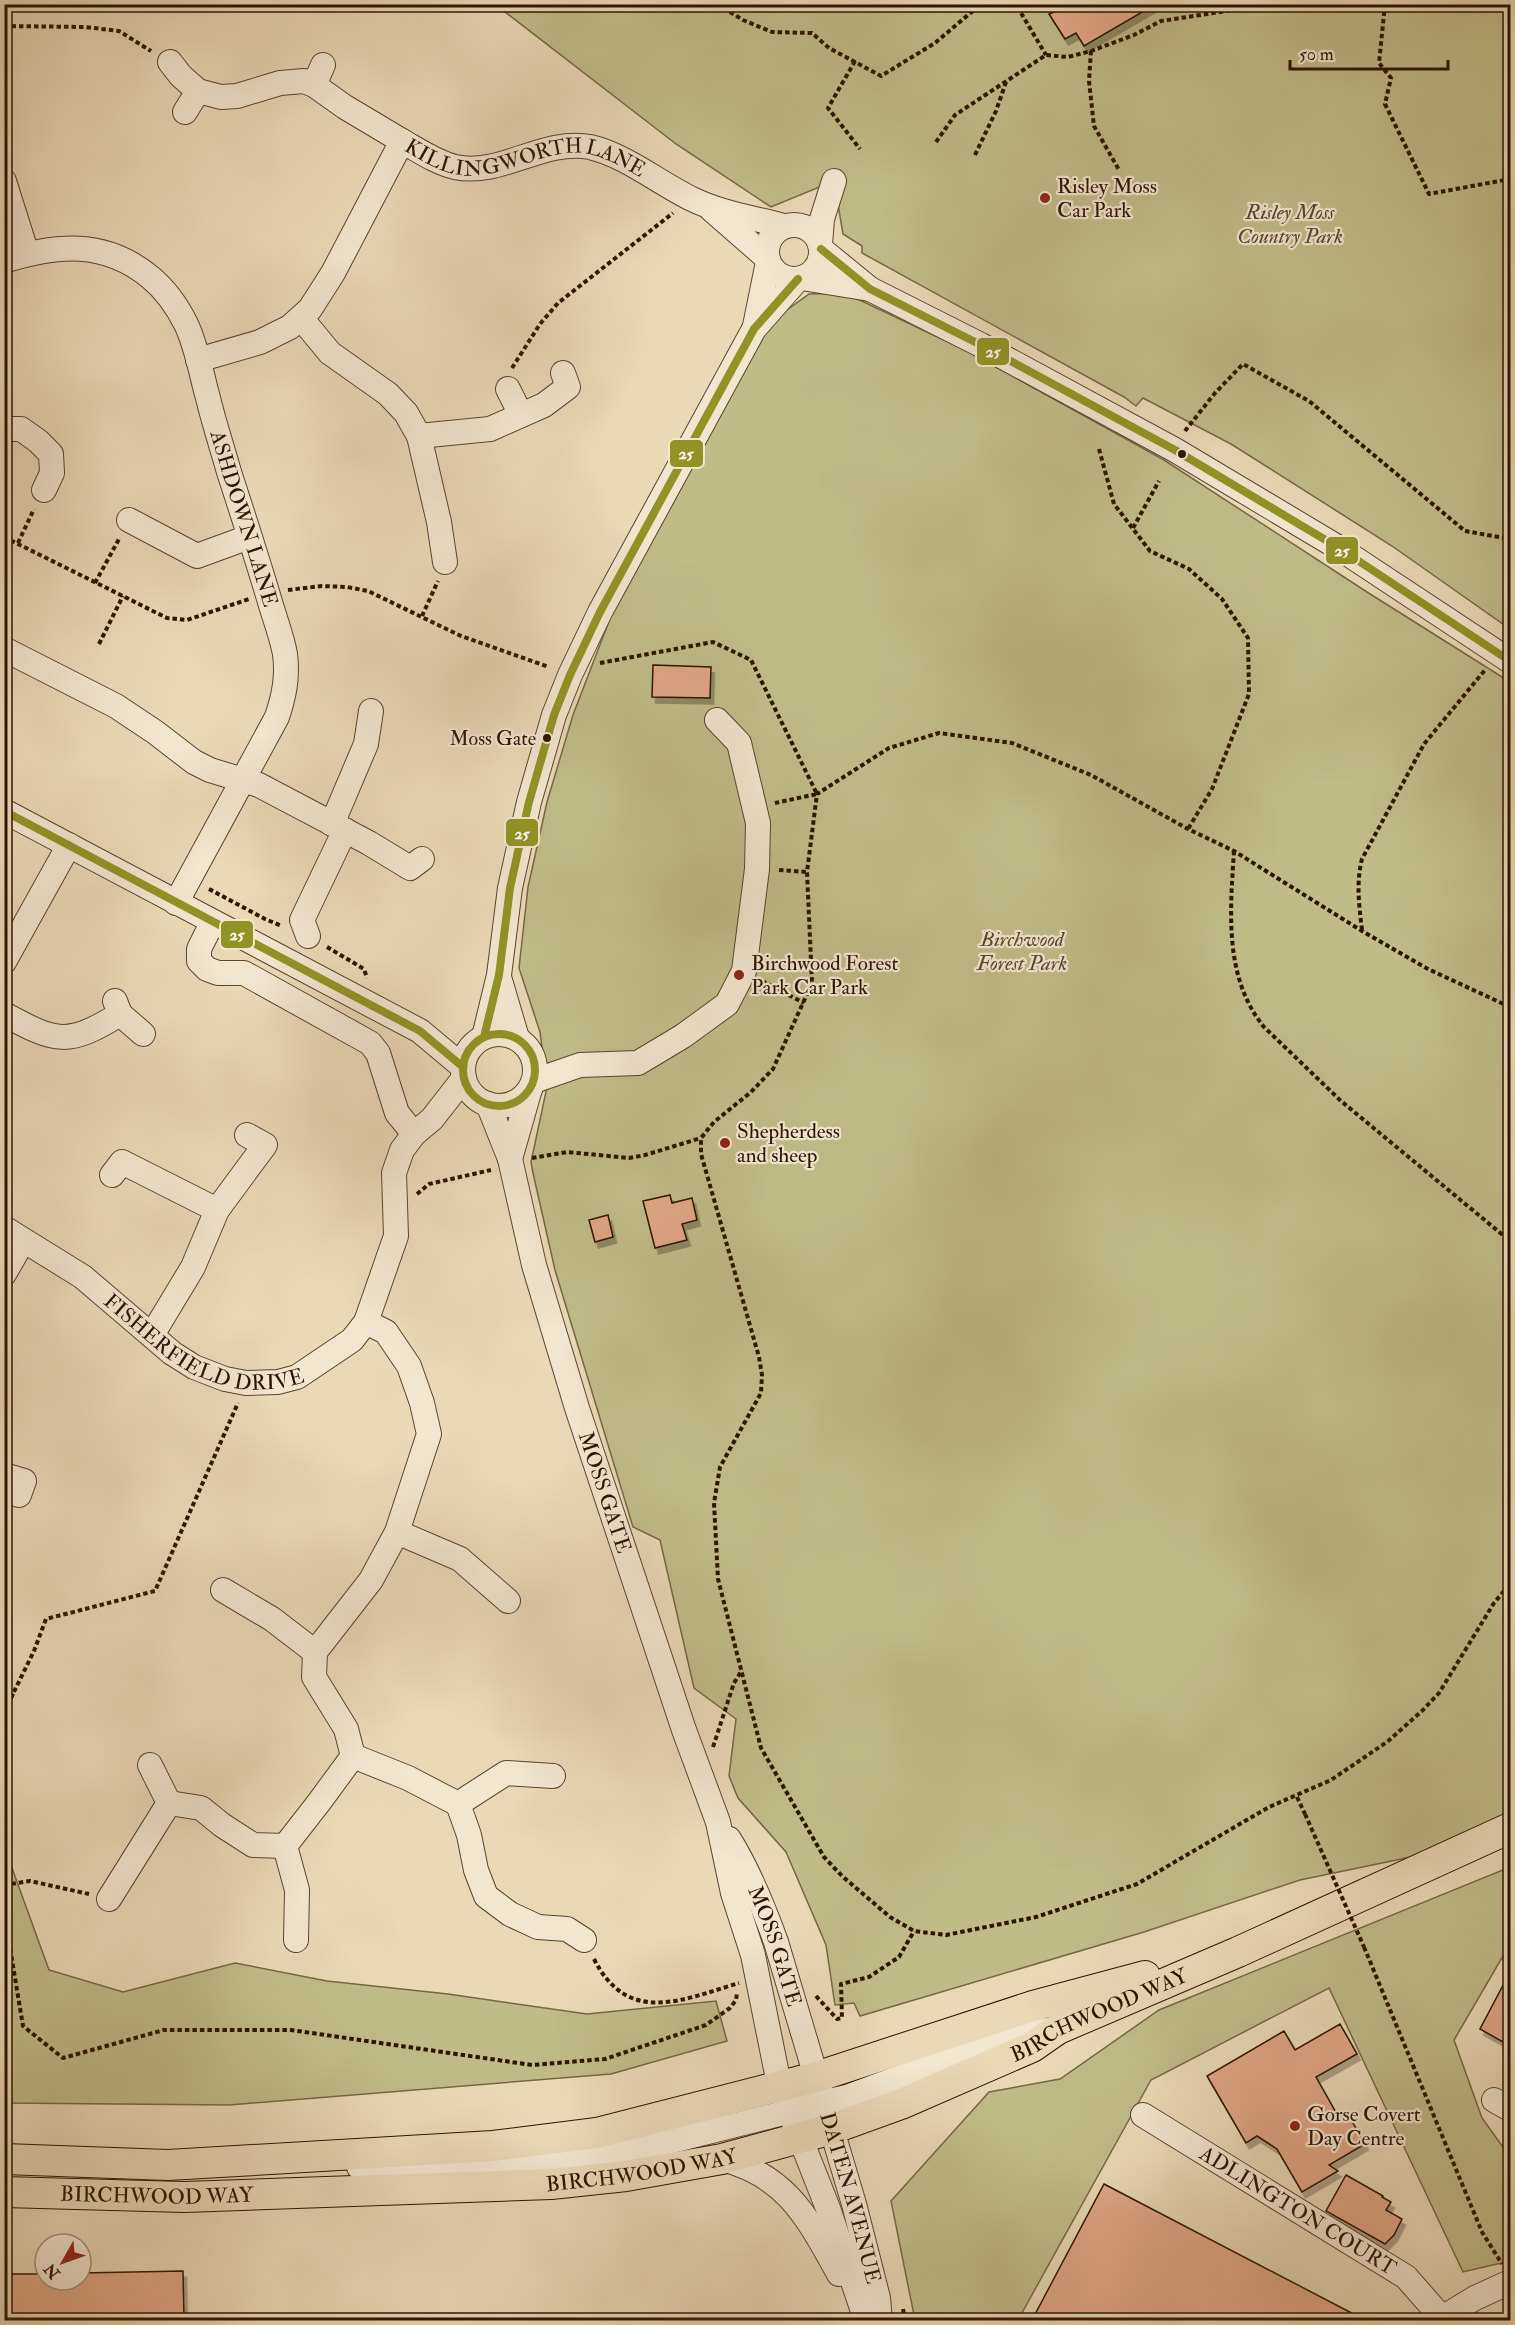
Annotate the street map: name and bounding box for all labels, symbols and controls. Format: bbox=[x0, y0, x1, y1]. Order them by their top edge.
scale bar bbox=[1290, 33, 1448, 71]
text: 50 m bbox=[1299, 43, 1334, 66]
street label: KILLINGWORTH LANE bbox=[400, 132, 650, 183]
place label: Risley Moss Car Park bbox=[1057, 173, 1157, 224]
marker: Risley Moss Car Park bbox=[1038, 191, 1052, 205]
park label: Risley Moss Country Park bbox=[1237, 199, 1343, 250]
line badge: 25 bbox=[976, 337, 1010, 366]
text: 25 bbox=[985, 342, 1002, 362]
street label: ASHDOWN LANE bbox=[203, 426, 284, 610]
line badge: 25 bbox=[669, 439, 704, 468]
text: 25 bbox=[678, 444, 695, 464]
unlabelled marker bbox=[1176, 448, 1188, 460]
line badge: 25 bbox=[1325, 536, 1359, 565]
text: 25 bbox=[1334, 541, 1351, 561]
place label: Moss Gate bbox=[450, 726, 536, 751]
marker: Moss Gate bbox=[541, 732, 553, 744]
line badge: 25 bbox=[505, 818, 539, 847]
text: 25 bbox=[514, 824, 531, 844]
line badge: 25 bbox=[220, 920, 254, 949]
text: 25 bbox=[229, 925, 246, 945]
park label: Birchwood Forest Park bbox=[976, 926, 1067, 977]
place label: Birchwood Forest Park Car Park bbox=[751, 950, 899, 1001]
marker: Birchwood Forest Park Car Park bbox=[732, 968, 746, 982]
place label: Shepherdess and sheep bbox=[737, 1118, 840, 1169]
marker: Shepherdess and sheep bbox=[718, 1136, 732, 1150]
street label: FISHERFIELD DRIVE bbox=[98, 1288, 307, 1398]
street label: MOSS GATE bbox=[572, 1428, 637, 1556]
street label: MOSS GATE bbox=[741, 1882, 807, 2010]
street label: BIRCHWOOD WAY bbox=[1007, 1962, 1192, 2069]
place label: Gorse Covert Day Centre bbox=[1307, 2101, 1421, 2152]
street label: DATEN AVENUE bbox=[813, 2109, 887, 2287]
marker: Gorse Covert Day Centre bbox=[1288, 2119, 1302, 2133]
street label: ADLINGTON COURT bbox=[1194, 2140, 1401, 2282]
street label: BIRCHWOOD WAY bbox=[545, 2142, 741, 2198]
street label: BIRCHWOOD WAY bbox=[60, 2181, 255, 2211]
north arrow bbox=[33, 2232, 93, 2292]
text: N bbox=[40, 2259, 65, 2284]

